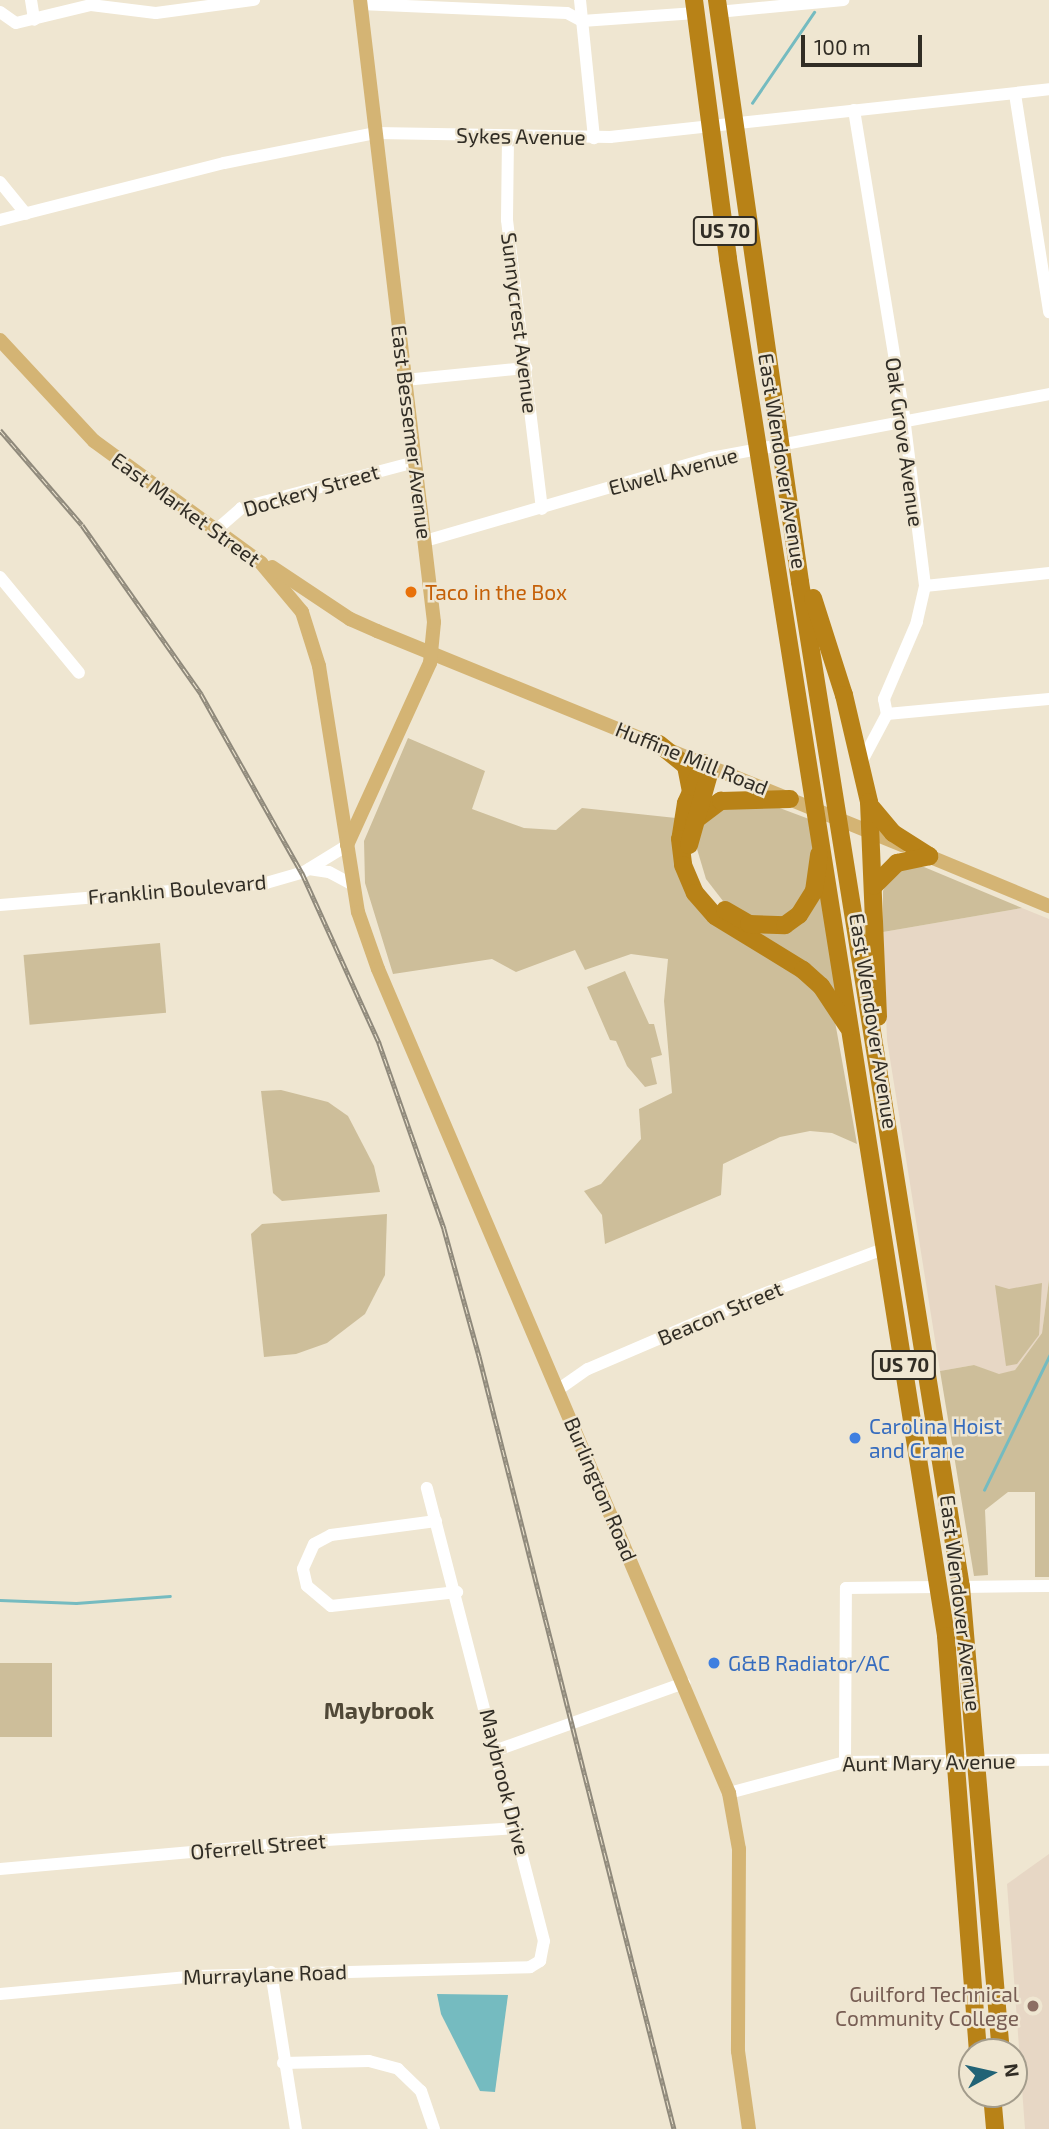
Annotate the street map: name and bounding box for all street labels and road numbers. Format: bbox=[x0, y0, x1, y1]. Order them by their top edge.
street label: Sykes Avenue bbox=[456, 122, 586, 150]
road number: US 70 bbox=[692, 216, 758, 246]
street label: Sunnycrest Avenue bbox=[496, 231, 544, 415]
street label: East Bessemer Avenue bbox=[386, 323, 438, 541]
street label: East Wendover Avenue bbox=[753, 351, 813, 571]
street label: Oak Grove Avenue bbox=[881, 355, 929, 529]
street label: Elwell Avenue bbox=[605, 442, 741, 500]
street label: East Market Street bbox=[107, 447, 265, 571]
street label: Dockery Street bbox=[240, 459, 382, 521]
street label: Huffine Mill Road bbox=[612, 716, 772, 800]
street label: Franklin Boulevard bbox=[87, 869, 267, 909]
street label: East Wendover Avenue bbox=[844, 911, 904, 1131]
street label: Beacon Street bbox=[654, 1275, 786, 1351]
road number: US 70 bbox=[871, 1350, 937, 1380]
street label: Burlington Road bbox=[559, 1413, 643, 1565]
street label: East Wendover Avenue bbox=[935, 1493, 987, 1713]
street label: Maybrook Drive bbox=[475, 1706, 535, 1858]
street label: Aunt Mary Avenue bbox=[842, 1748, 1016, 1776]
street label: Oferrell Street bbox=[189, 1828, 327, 1864]
street label: Murraylane Road bbox=[183, 1959, 347, 1989]

